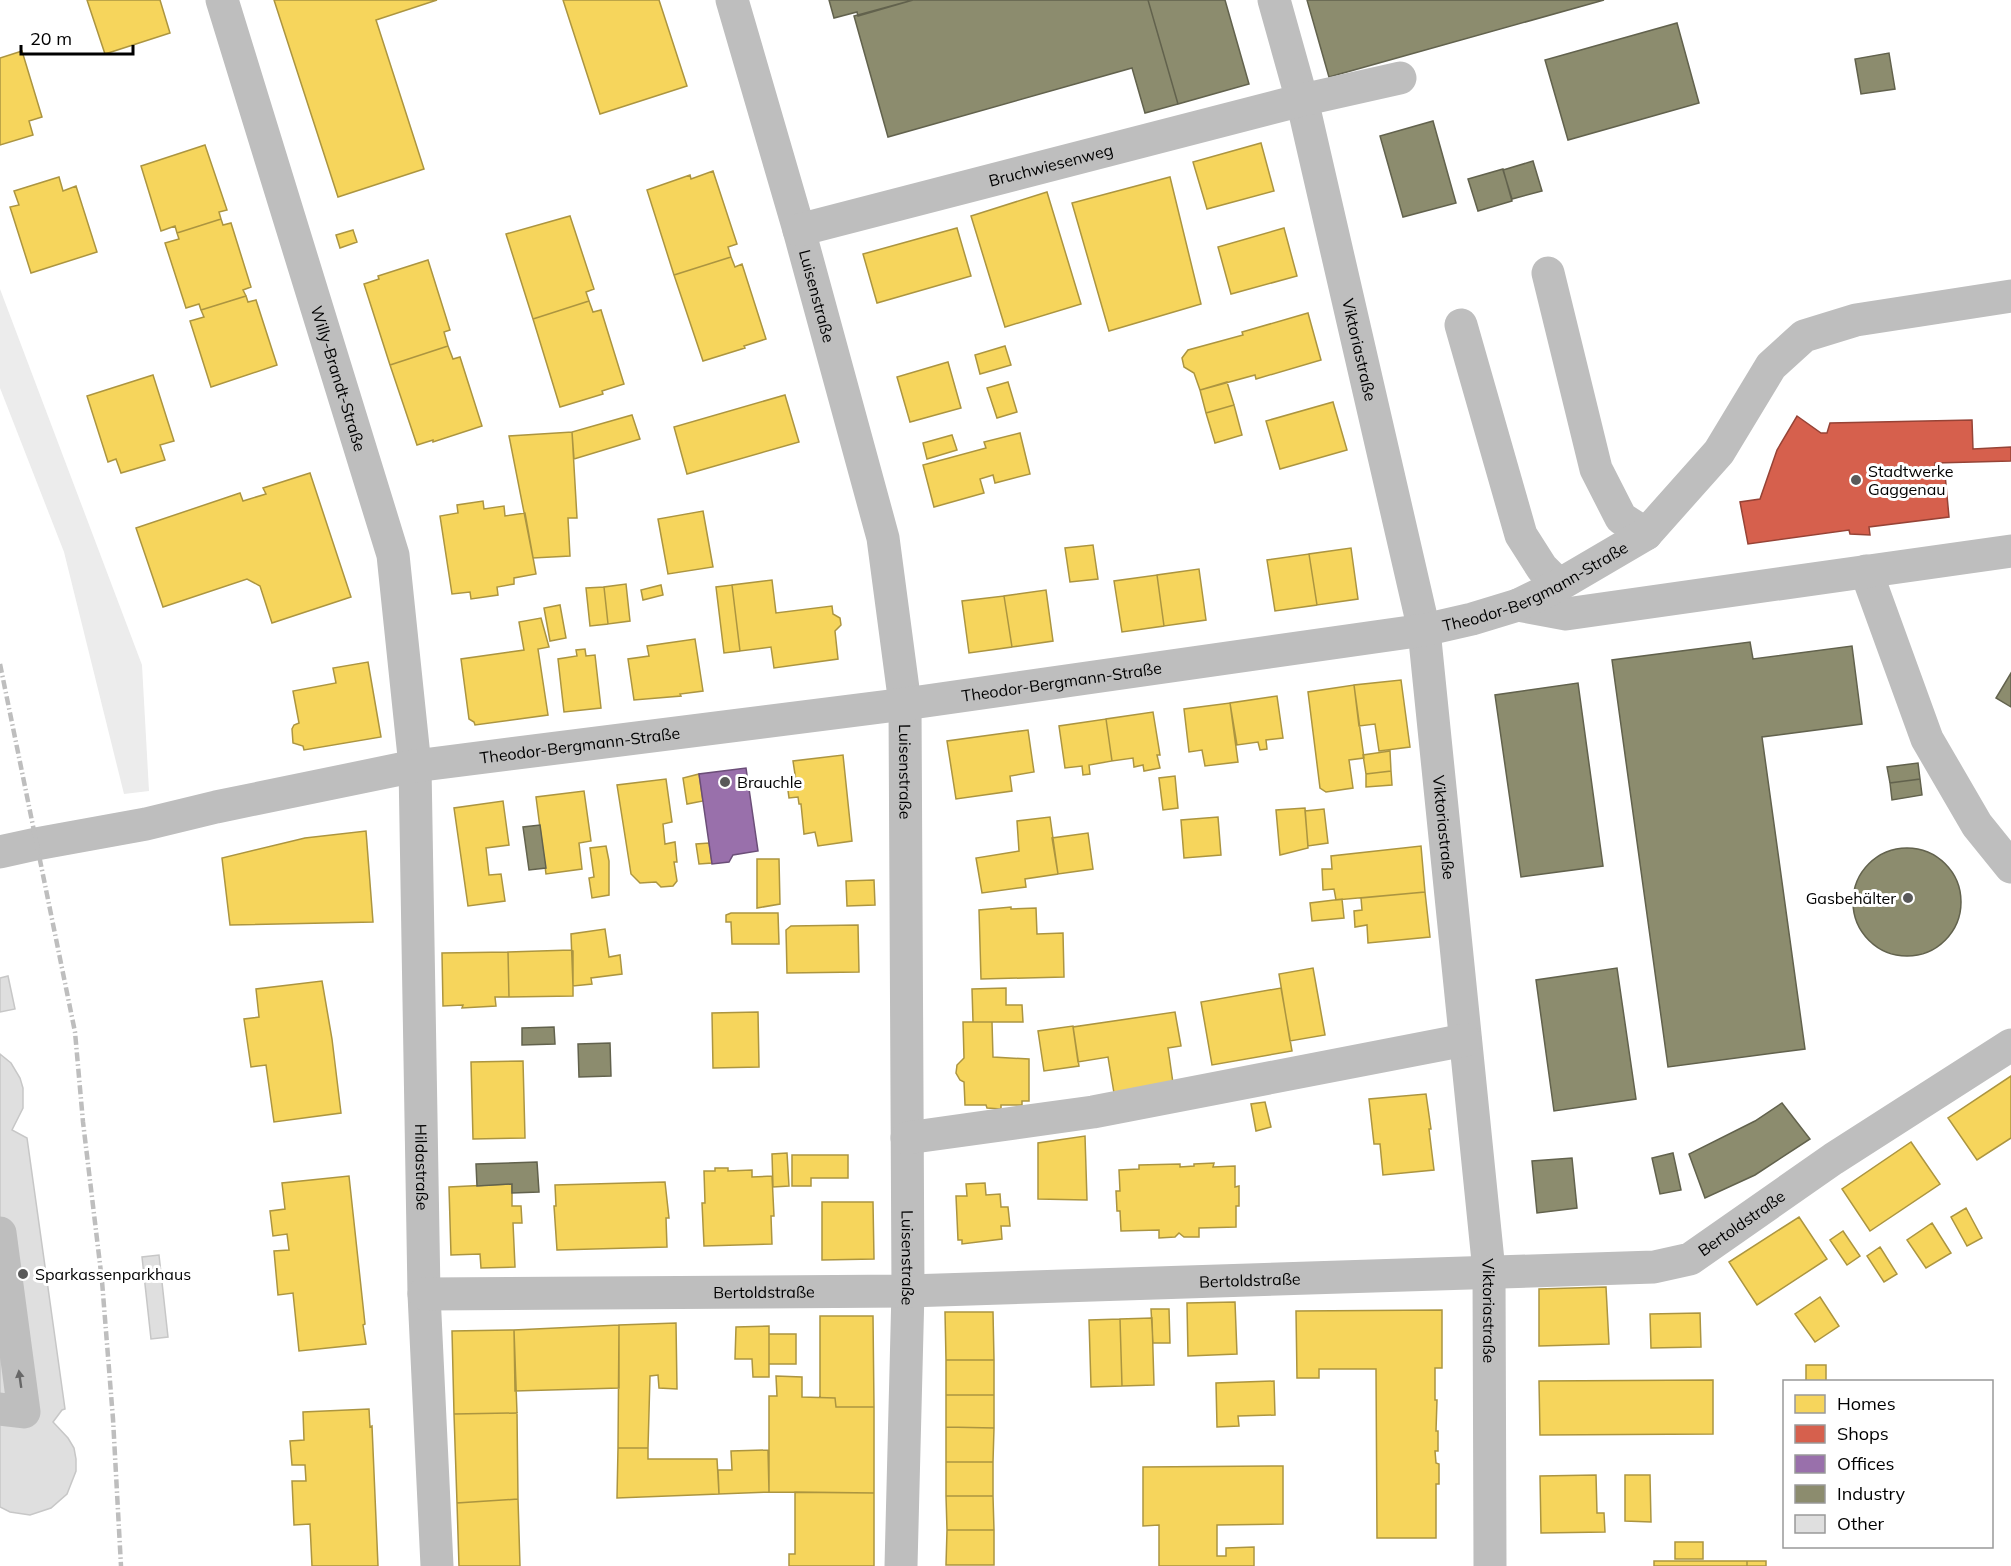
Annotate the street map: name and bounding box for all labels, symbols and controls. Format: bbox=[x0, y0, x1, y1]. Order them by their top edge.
scale bar bbox=[21, 18, 134, 56]
text: 20 m bbox=[30, 27, 72, 50]
street label: Bruchwiesenweg bbox=[986, 139, 1115, 191]
street label: Luisenstraße bbox=[795, 247, 839, 345]
street label: Viktoriastraße bbox=[1338, 296, 1381, 403]
street label: Willy-Brandt-Straße bbox=[307, 303, 370, 454]
place label: Stadtwerke Gaggenau bbox=[1868, 461, 1953, 499]
marker: Stadtwerke Gaggenau bbox=[1849, 473, 1863, 487]
street label: Theodor-Bergmann-Straße bbox=[1440, 537, 1631, 635]
street label: Theodor-Bergmann-Straße bbox=[960, 658, 1163, 706]
street label: Theodor-Bergmann-Straße bbox=[478, 723, 681, 768]
street label: Luisenstraße bbox=[895, 724, 916, 819]
place label: Brauchle bbox=[737, 772, 802, 792]
street label: Viktoriastraße bbox=[1429, 774, 1459, 880]
marker: Brauchle bbox=[718, 775, 732, 789]
place label: Gasbehälter bbox=[1806, 888, 1896, 908]
marker: Gasbehälter bbox=[1901, 891, 1915, 905]
street label: Hildastraße bbox=[411, 1123, 433, 1211]
street label: Bertoldstraße bbox=[1694, 1186, 1789, 1260]
street label: Luisenstraße bbox=[898, 1210, 918, 1306]
street label: Viktoriastraße bbox=[1478, 1258, 1499, 1363]
place label: Sparkassenparkhaus bbox=[35, 1264, 191, 1284]
marker: Sparkassenparkhaus bbox=[16, 1267, 30, 1281]
street label: Bertoldstraße bbox=[1199, 1268, 1301, 1292]
street label: Bertoldstraße bbox=[713, 1282, 815, 1302]
one-way arrow bbox=[15, 1369, 24, 1388]
legend bbox=[1783, 1380, 1993, 1548]
text: Homes bbox=[1837, 1392, 1896, 1415]
text: Shops bbox=[1837, 1422, 1889, 1445]
text: Offices bbox=[1837, 1452, 1895, 1475]
text: Industry bbox=[1837, 1482, 1906, 1505]
text: Other bbox=[1837, 1512, 1885, 1535]

